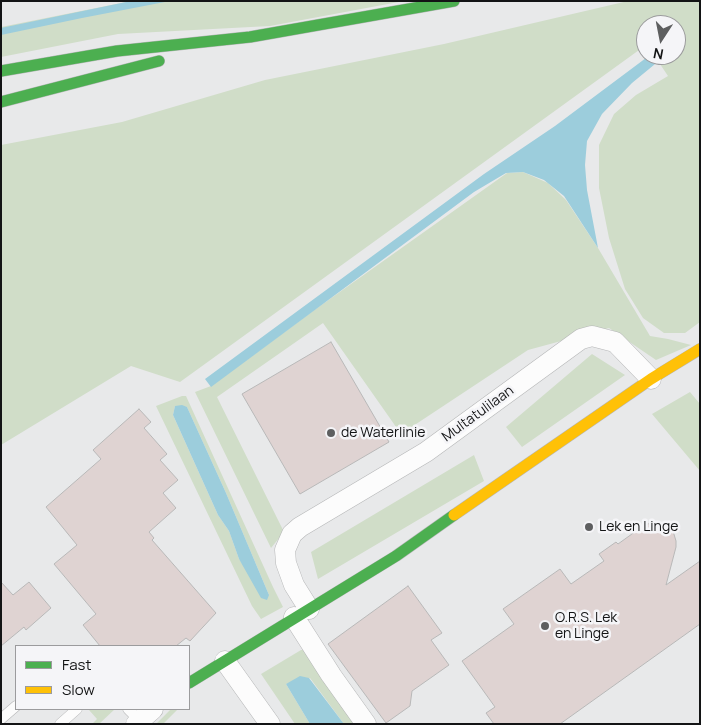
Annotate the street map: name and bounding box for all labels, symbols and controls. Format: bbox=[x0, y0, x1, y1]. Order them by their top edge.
north arrow bbox=[636, 15, 686, 65]
text: N bbox=[651, 44, 665, 65]
street label: Multatulilaan bbox=[439, 382, 517, 446]
place label: de Waterlinie bbox=[341, 425, 425, 441]
marker: de Waterlinie bbox=[325, 427, 337, 439]
place label: Lek en Linge bbox=[599, 519, 678, 535]
marker: Lek en Linge bbox=[583, 521, 595, 533]
place label: O.R.S. Lek en Linge bbox=[555, 610, 617, 642]
marker: O.R.S. Lek en Linge bbox=[539, 620, 551, 632]
legend bbox=[15, 645, 190, 710]
text: Fast bbox=[62, 654, 91, 675]
text: Slow bbox=[62, 679, 95, 700]

